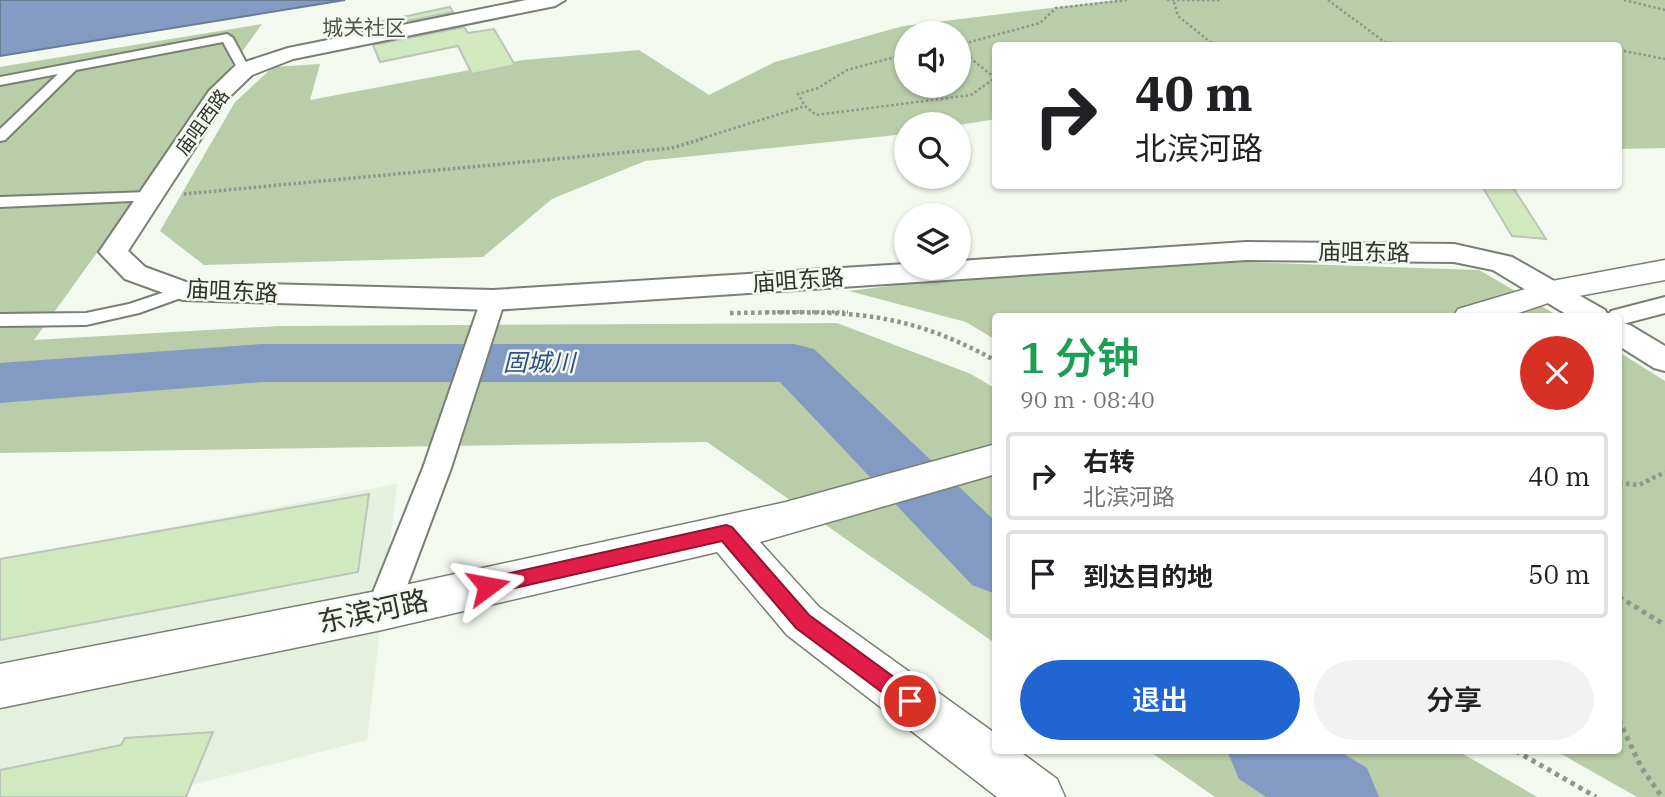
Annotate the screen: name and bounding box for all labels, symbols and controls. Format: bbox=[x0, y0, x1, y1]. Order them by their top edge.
district label: 城关社区 bbox=[322, 13, 406, 41]
map controls bbox=[894, 21, 971, 280]
button: sound bbox=[894, 21, 971, 98]
text: 40 m bbox=[1135, 61, 1253, 124]
icon: right bbox=[1020, 70, 1111, 161]
street label: 庙咀西路 bbox=[170, 84, 234, 160]
button: search bbox=[894, 112, 971, 189]
text: 北滨河路 bbox=[1135, 127, 1263, 169]
button: layers bbox=[894, 203, 971, 280]
street label: 庙咀东路 bbox=[1318, 235, 1410, 267]
street label: 庙咀东路 bbox=[751, 261, 845, 297]
street label: 庙咀东路 bbox=[185, 273, 279, 307]
text: 1 分钟 bbox=[1020, 330, 1139, 385]
button: close bbox=[1520, 336, 1594, 410]
water label: 固城川 bbox=[503, 346, 578, 378]
text: 90 m · 08:40 bbox=[1020, 384, 1155, 414]
text: 右转 bbox=[1083, 444, 1135, 478]
icon: right bbox=[1024, 457, 1062, 495]
text: 40 m bbox=[1528, 459, 1590, 493]
text: 北滨河路 bbox=[1083, 481, 1175, 511]
position arrow bbox=[451, 549, 525, 623]
icon: arrive bbox=[1024, 555, 1062, 593]
text: 50 m bbox=[1528, 557, 1590, 591]
text: 到达目的地 bbox=[1083, 559, 1213, 593]
street label: 东滨河路 bbox=[314, 581, 432, 640]
button: 退出 bbox=[1020, 660, 1300, 740]
button: 分享 bbox=[1314, 660, 1594, 740]
pin bbox=[880, 671, 940, 731]
icon: arrive bbox=[891, 682, 929, 720]

